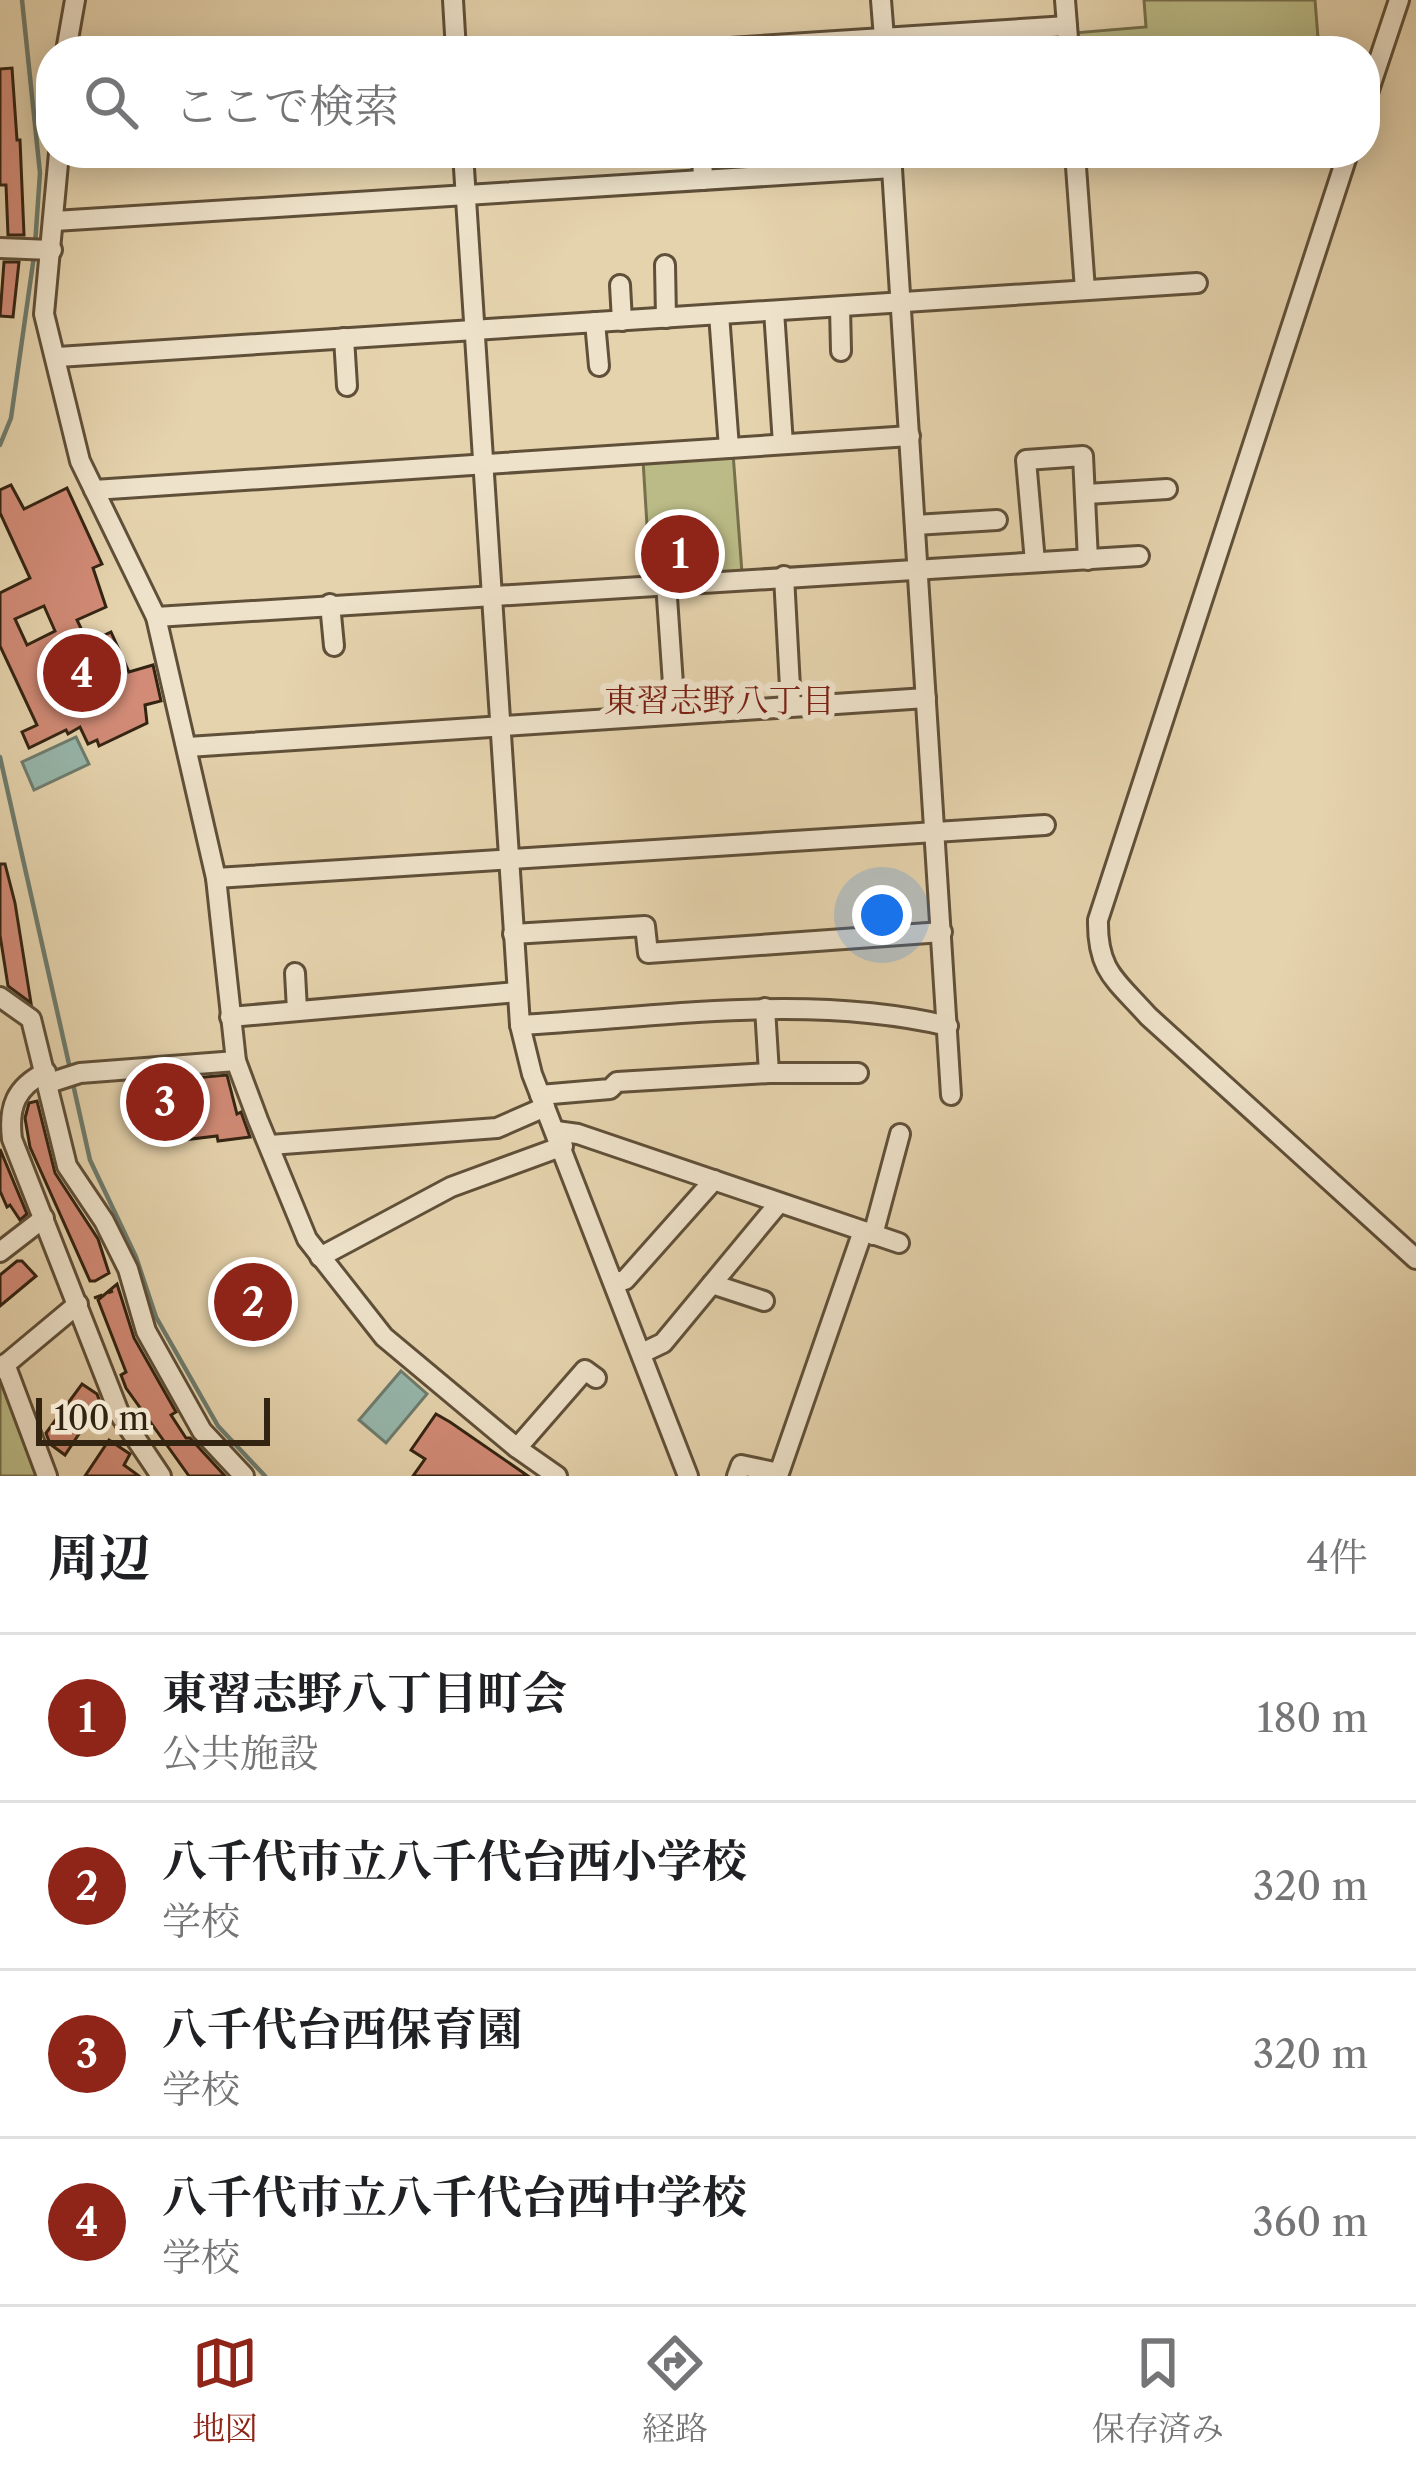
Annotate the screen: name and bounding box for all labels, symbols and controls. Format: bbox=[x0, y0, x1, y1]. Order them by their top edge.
search box bbox=[36, 36, 1380, 168]
icon: search bbox=[78, 69, 144, 135]
text: ここで検索 bbox=[174, 78, 399, 134]
pin: 1 bbox=[641, 509, 719, 599]
pin: 4 bbox=[43, 628, 121, 718]
district label: 東習志野八丁目 bbox=[604, 680, 835, 721]
your location bbox=[852, 885, 912, 945]
pin: 3 bbox=[126, 1057, 204, 1147]
pin: 2 bbox=[214, 1257, 292, 1347]
scale bar bbox=[36, 1392, 270, 1445]
text: 100 m bbox=[54, 1398, 149, 1439]
text: 周辺 bbox=[48, 1527, 150, 1589]
text: 4件 bbox=[1306, 1533, 1368, 1581]
text: 東習志野八丁目町会 bbox=[162, 1665, 567, 1721]
text: 1 bbox=[78, 1694, 96, 1742]
text: 180 m bbox=[1257, 1694, 1368, 1742]
text: 公共施設 bbox=[162, 1729, 318, 1777]
text: 八千代市立八千代台西小学校 bbox=[162, 1833, 747, 1889]
text: 2 bbox=[75, 1862, 99, 1910]
text: 320 m bbox=[1253, 1862, 1368, 1910]
text: 学校 bbox=[162, 1897, 240, 1945]
text: 八千代台西保育園 bbox=[162, 2001, 522, 2057]
text: 3 bbox=[76, 2030, 98, 2078]
text: 320 m bbox=[1253, 2030, 1368, 2078]
text: 学校 bbox=[162, 2065, 240, 2113]
text: 八千代市立八千代台西中学校 bbox=[162, 2169, 747, 2225]
text: 4 bbox=[75, 2198, 99, 2246]
text: 360 m bbox=[1252, 2198, 1368, 2246]
text: 学校 bbox=[162, 2233, 240, 2281]
tab: 地図 bbox=[192, 2330, 258, 2449]
tab: 経路 bbox=[642, 2330, 708, 2449]
tab: 保存済み bbox=[1092, 2330, 1224, 2449]

